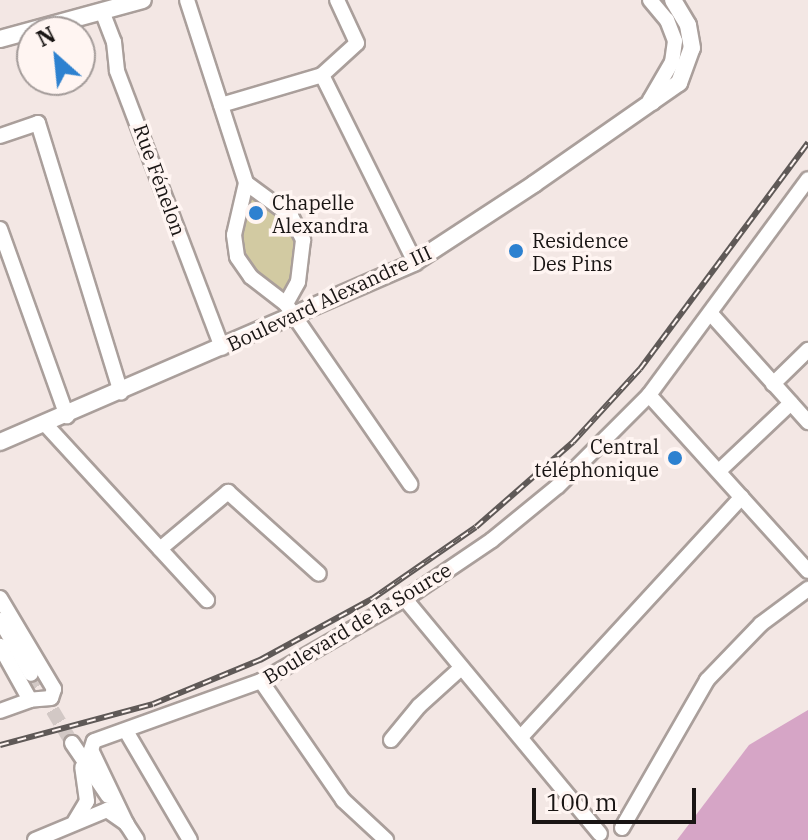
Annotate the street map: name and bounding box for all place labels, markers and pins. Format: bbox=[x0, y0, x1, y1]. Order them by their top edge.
place label: Chapelle Alexandra bbox=[272, 190, 369, 237]
marker: Chapelle Alexandra bbox=[247, 204, 265, 222]
place label: Residence Des Pins bbox=[532, 228, 628, 275]
marker: Residence Des Pins bbox=[507, 242, 525, 260]
place label: Central téléphonique bbox=[534, 434, 659, 481]
marker: Central téléphonique bbox=[666, 449, 684, 467]

